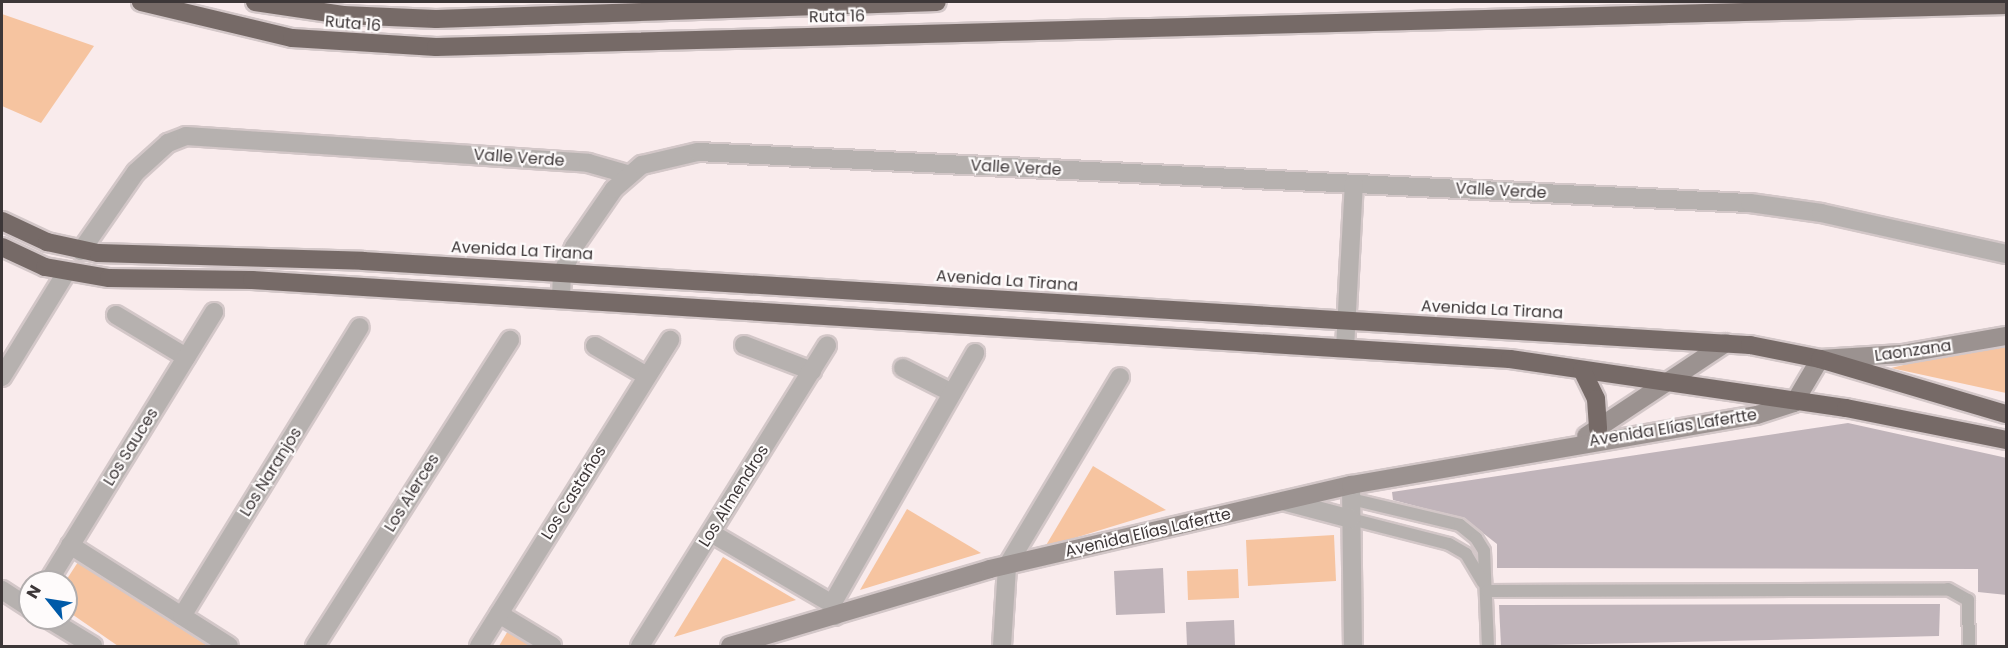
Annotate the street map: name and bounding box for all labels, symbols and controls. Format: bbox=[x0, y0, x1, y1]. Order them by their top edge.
street label: Ruta 16 bbox=[809, 7, 865, 27]
street label: Ruta 16 bbox=[324, 12, 382, 36]
street label: Valle Verde bbox=[473, 145, 565, 171]
street label: Valle Verde bbox=[970, 156, 1062, 180]
street label: Valle Verde bbox=[1455, 179, 1547, 203]
street label: Avenida La Tirana bbox=[450, 238, 594, 264]
street label: Avenida La Tirana bbox=[935, 266, 1079, 296]
street label: Avenida La Tirana bbox=[1420, 297, 1564, 323]
street label: Laonzana bbox=[1873, 336, 1953, 366]
street label: Los Sauces bbox=[99, 405, 163, 489]
street label: Avenida Elías Lafertte bbox=[1588, 405, 1758, 451]
street label: Los Naranjos bbox=[236, 424, 306, 520]
street label: Los Almendros bbox=[695, 442, 773, 550]
street label: Los Castaños bbox=[538, 443, 610, 543]
street label: Los Alerces bbox=[380, 450, 444, 536]
street label: Avenida Elías Lafertte bbox=[1063, 505, 1233, 561]
north arrow bbox=[18, 570, 78, 630]
text: N bbox=[21, 581, 47, 603]

